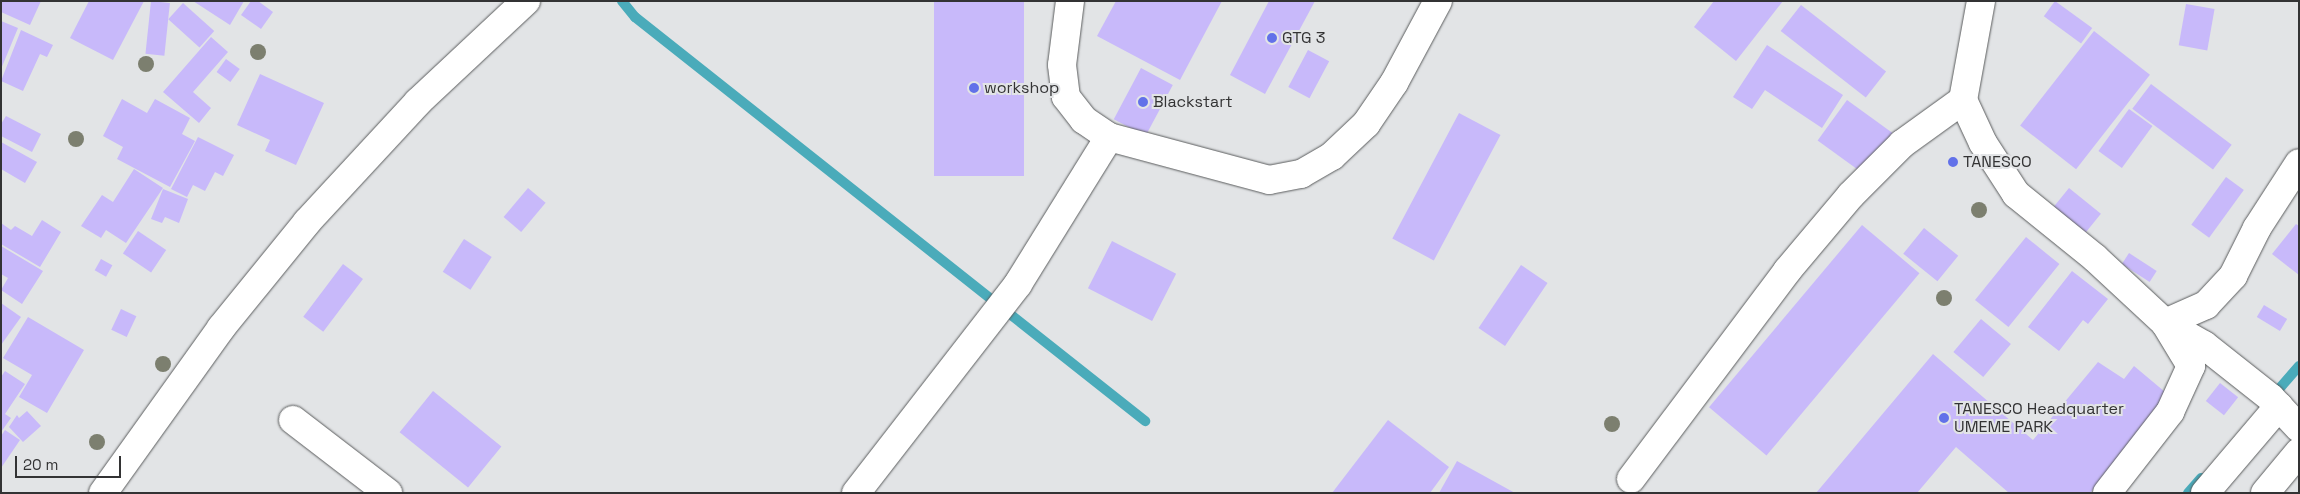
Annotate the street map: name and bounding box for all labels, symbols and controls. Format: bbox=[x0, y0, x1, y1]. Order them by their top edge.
place label: GTG 3 bbox=[1282, 28, 1325, 48]
marker: GTG 3 bbox=[1266, 32, 1278, 44]
place label: workshop bbox=[984, 78, 1059, 98]
marker: workshop bbox=[968, 82, 980, 94]
place label: Blackstart bbox=[1153, 92, 1233, 112]
marker: Blackstart bbox=[1137, 96, 1149, 108]
place label: TANESCO bbox=[1963, 152, 2032, 172]
marker: TANESCO bbox=[1947, 156, 1959, 168]
place label: TANESCO Headquarter UMEME PARK bbox=[1954, 399, 2124, 437]
marker: TANESCO Headquarter UMEME PARK bbox=[1938, 412, 1950, 424]
scale bar bbox=[18, 446, 124, 478]
text: 20 m bbox=[23, 455, 58, 474]

